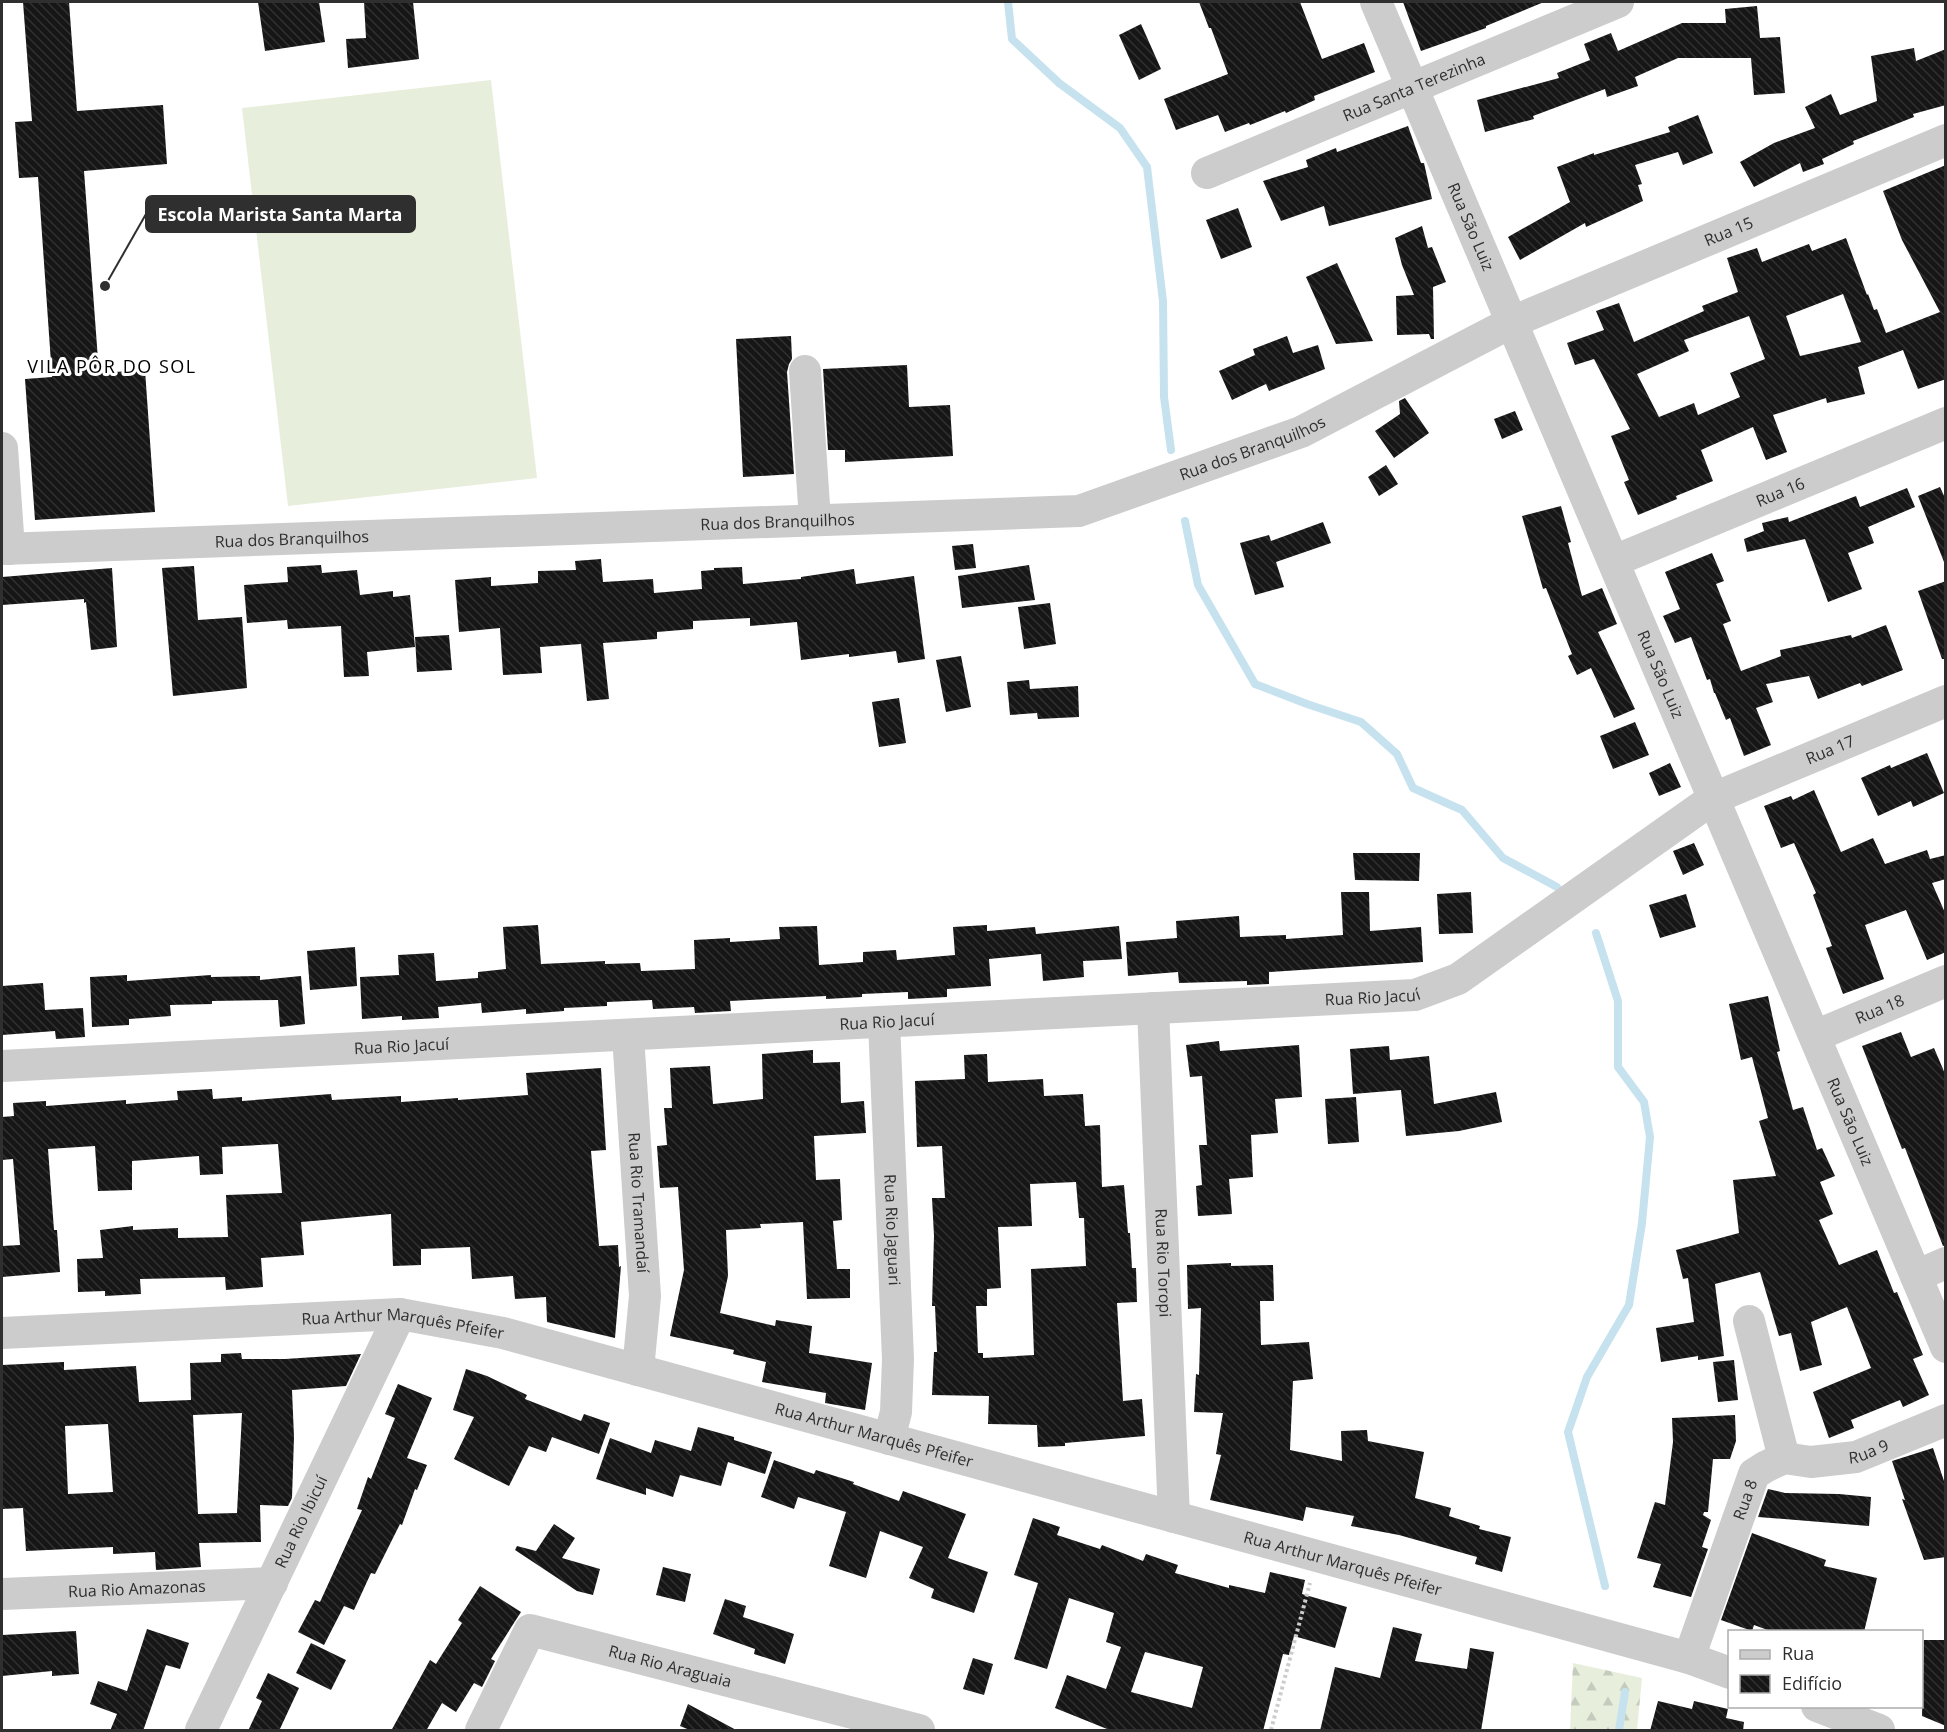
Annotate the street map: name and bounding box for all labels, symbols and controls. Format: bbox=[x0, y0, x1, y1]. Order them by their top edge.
street label: Rua Santa Terezinha bbox=[1339, 48, 1488, 126]
street label: Rua São Luiz bbox=[1443, 179, 1500, 274]
callout: Escola Marista Santa Marta bbox=[146, 196, 415, 232]
text: Escola Marista Santa Marta bbox=[158, 202, 402, 226]
street label: Rua 15 bbox=[1701, 211, 1756, 251]
district label: VILA PÔR DO SOL bbox=[27, 354, 197, 378]
street label: Rua dos Branquilhos bbox=[1176, 410, 1329, 485]
street label: Rua 16 bbox=[1752, 472, 1808, 512]
street label: Rua dos Branquilhos bbox=[700, 508, 855, 535]
street label: Rua dos Branquilhos bbox=[214, 525, 369, 552]
street label: Rua São Luiz bbox=[1632, 627, 1689, 722]
street label: Rua 17 bbox=[1802, 729, 1858, 769]
street label: Rua Rio Jacuí bbox=[1324, 983, 1424, 1011]
street label: Rua 18 bbox=[1852, 989, 1907, 1029]
street label: Rua Rio Jacuí bbox=[839, 1008, 936, 1035]
street label: Rua Rio Jacuí bbox=[353, 1033, 451, 1059]
street label: Rua São Luiz bbox=[1822, 1074, 1879, 1169]
street label: Rua Rio Tramandaí bbox=[623, 1132, 655, 1275]
street label: Rua Rio Jaguari bbox=[879, 1174, 906, 1286]
street label: Rua Rio Toropi bbox=[1150, 1208, 1177, 1318]
street label: Rua Arthur Marquês Pfeifer bbox=[301, 1303, 507, 1344]
street label: Rua Arthur Marquês Pfeifer bbox=[773, 1397, 976, 1472]
street label: Rua 9 bbox=[1847, 1434, 1892, 1469]
street label: Rua Rio Ibicuí bbox=[269, 1471, 333, 1572]
street label: Rua 8 bbox=[1728, 1476, 1762, 1523]
street label: Rua Arthur Marquês Pfeifer bbox=[1241, 1525, 1445, 1601]
street label: Rua Rio Amazonas bbox=[68, 1575, 206, 1602]
legend bbox=[1728, 1630, 1923, 1708]
street label: Rua Rio Araguaia bbox=[606, 1640, 734, 1692]
text: Rua bbox=[1782, 1641, 1814, 1665]
text: Edifício bbox=[1782, 1671, 1842, 1695]

